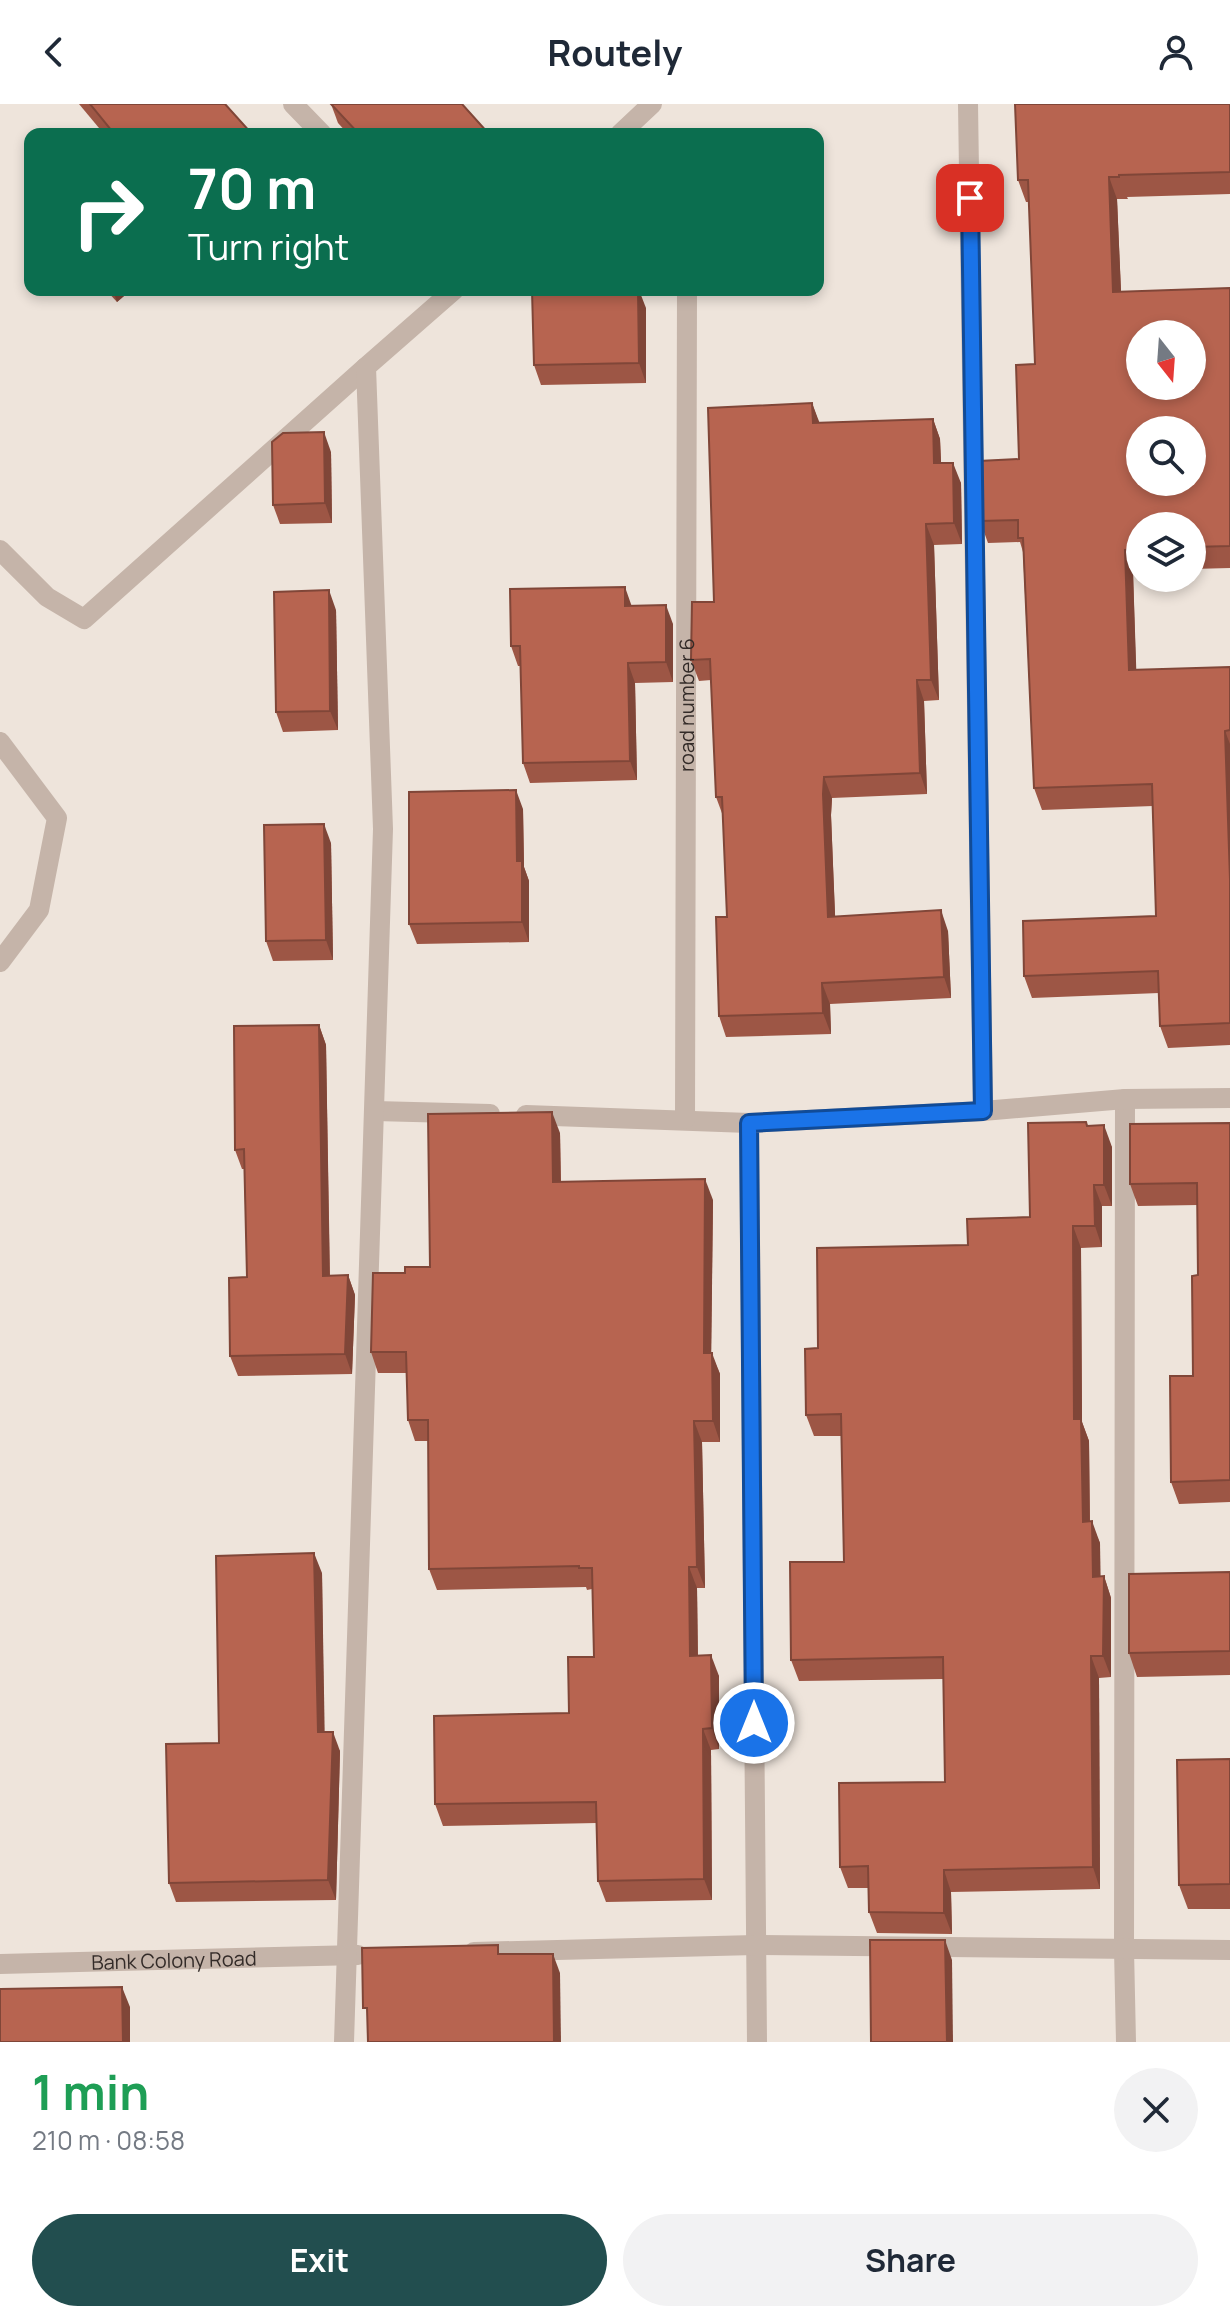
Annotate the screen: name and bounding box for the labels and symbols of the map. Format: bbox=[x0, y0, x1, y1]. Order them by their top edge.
pin bbox=[936, 164, 1004, 232]
north arrow bbox=[1126, 320, 1206, 400]
street label: road number 6 bbox=[672, 638, 700, 772]
position arrow bbox=[712, 1681, 796, 1765]
street label: Bank Colony Road bbox=[91, 1944, 257, 1975]

